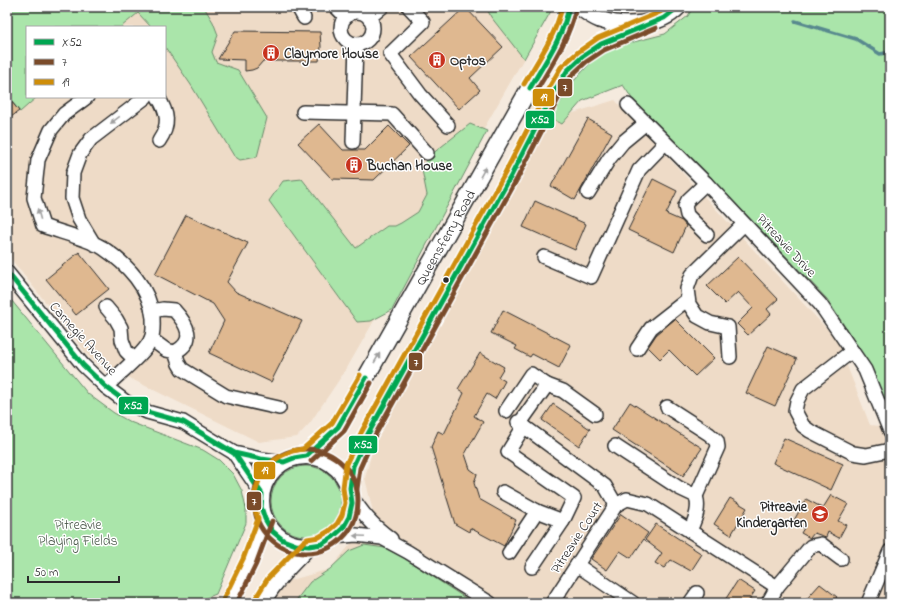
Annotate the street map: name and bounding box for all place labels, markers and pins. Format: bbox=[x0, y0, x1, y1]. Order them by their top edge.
building icon: Claymore House bbox=[261, 43, 281, 63]
place label: Claymore House bbox=[284, 44, 379, 67]
building icon: Optos bbox=[427, 50, 447, 70]
place label: Optos bbox=[450, 51, 486, 72]
building icon: Buchan House bbox=[344, 155, 364, 175]
place label: Buchan House bbox=[366, 156, 453, 177]
unlabelled marker bbox=[441, 275, 451, 285]
place label: Pitreavie Kindergarten bbox=[736, 497, 808, 536]
school or university icon: Pitreavie Kindergarten bbox=[810, 504, 830, 524]

